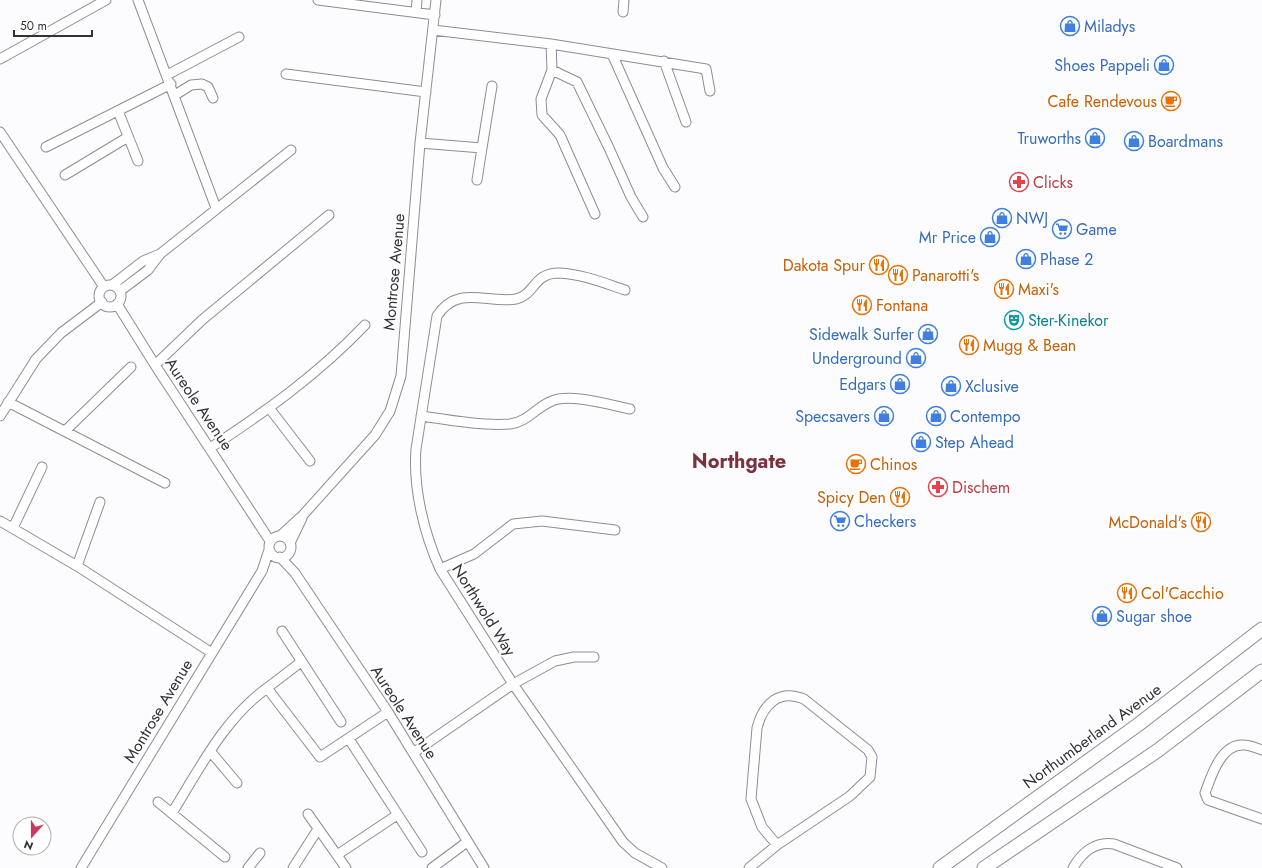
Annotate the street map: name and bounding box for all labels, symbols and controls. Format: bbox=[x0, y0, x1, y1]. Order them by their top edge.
scale bar bbox=[14, 12, 92, 38]
shop icon: Miladys bbox=[1059, 15, 1081, 37]
place label: Miladys bbox=[1084, 15, 1135, 38]
text: 50 m bbox=[20, 17, 47, 35]
place label: Shoes Pappeli bbox=[1054, 54, 1150, 77]
shop icon: Shoes Pappeli bbox=[1153, 54, 1175, 76]
place label: Cafe Rendevous bbox=[1048, 90, 1157, 113]
cafe icon: Cafe Rendevous bbox=[1160, 90, 1182, 112]
place label: Truworths bbox=[1017, 127, 1081, 150]
shop icon: Truworths bbox=[1084, 127, 1106, 149]
shop icon: Boardmans bbox=[1123, 130, 1145, 152]
place label: Boardmans bbox=[1148, 130, 1223, 153]
pharmacy icon: Clicks bbox=[1008, 171, 1030, 193]
place label: Clicks bbox=[1033, 171, 1073, 194]
shop icon: NWJ bbox=[991, 207, 1013, 229]
place label: NWJ bbox=[1016, 207, 1048, 230]
street label: Montrose Avenue bbox=[377, 213, 411, 331]
supermarket icon: Game bbox=[1051, 218, 1073, 240]
place label: Game bbox=[1076, 218, 1117, 241]
place label: Mr Price bbox=[919, 226, 976, 249]
shop icon: Mr Price bbox=[979, 226, 1001, 248]
shop icon: Phase 2 bbox=[1015, 248, 1037, 270]
place label: Phase 2 bbox=[1040, 248, 1093, 271]
place label: Dakota Spur bbox=[783, 254, 866, 277]
restaurant icon: Dakota Spur bbox=[868, 254, 890, 276]
restaurant icon: Panarotti's bbox=[887, 264, 909, 286]
place label: Panarotti's bbox=[912, 264, 979, 287]
restaurant icon: Maxi's bbox=[993, 278, 1015, 300]
place label: Maxi's bbox=[1018, 278, 1059, 301]
restaurant icon: Fontana bbox=[851, 294, 873, 316]
place label: Fontana bbox=[876, 294, 928, 317]
theatre icon: Ster-Kinekor bbox=[1003, 309, 1025, 331]
place label: Ster-Kinekor bbox=[1028, 309, 1109, 332]
place label: Sidewalk Surfer bbox=[809, 323, 915, 346]
shop icon: Sidewalk Surfer bbox=[917, 323, 939, 345]
restaurant icon: Mugg & Bean bbox=[958, 334, 980, 356]
place label: Mugg & Bean bbox=[983, 334, 1076, 357]
place label: Underground bbox=[812, 347, 902, 370]
shop icon: Underground bbox=[905, 347, 927, 369]
street label: Aureole Avenue bbox=[159, 353, 239, 455]
place label: Edgars bbox=[839, 373, 886, 396]
shop icon: Edgars bbox=[889, 373, 911, 395]
shop icon: Xclusive bbox=[940, 375, 962, 397]
place label: Xclusive bbox=[965, 375, 1019, 398]
place label: Specsavers bbox=[795, 405, 870, 428]
shop icon: Specsavers bbox=[873, 405, 895, 427]
shop icon: Contempo bbox=[925, 405, 947, 427]
place label: Contempo bbox=[950, 405, 1021, 428]
shop icon: Step Ahead bbox=[910, 431, 932, 453]
place label: Step Ahead bbox=[935, 431, 1014, 454]
district label: Northgate bbox=[692, 447, 786, 476]
cafe icon: Chinos bbox=[845, 453, 867, 475]
place label: Chinos bbox=[870, 453, 917, 476]
pharmacy icon: Dischem bbox=[927, 476, 949, 498]
place label: Dischem bbox=[952, 476, 1010, 499]
place label: Spicy Den bbox=[817, 486, 886, 509]
restaurant icon: Spicy Den bbox=[889, 486, 911, 508]
supermarket icon: Checkers bbox=[829, 510, 851, 532]
place label: Checkers bbox=[854, 510, 916, 533]
place label: McDonald's bbox=[1108, 511, 1187, 534]
restaurant icon: McDonald's bbox=[1190, 511, 1212, 533]
street label: Northwold Way bbox=[447, 560, 522, 661]
restaurant icon: Col'Cacchio bbox=[1116, 582, 1138, 604]
place label: Col'Cacchio bbox=[1141, 582, 1224, 605]
shop icon: Sugar shoe bbox=[1091, 605, 1113, 627]
place label: Sugar shoe bbox=[1116, 605, 1192, 628]
street label: Montrose Avenue bbox=[118, 655, 198, 767]
street label: Aureole Avenue bbox=[365, 661, 443, 763]
street label: Northumberland Avenue bbox=[1018, 678, 1166, 794]
north arrow bbox=[12, 816, 52, 856]
text: N bbox=[21, 836, 35, 854]

